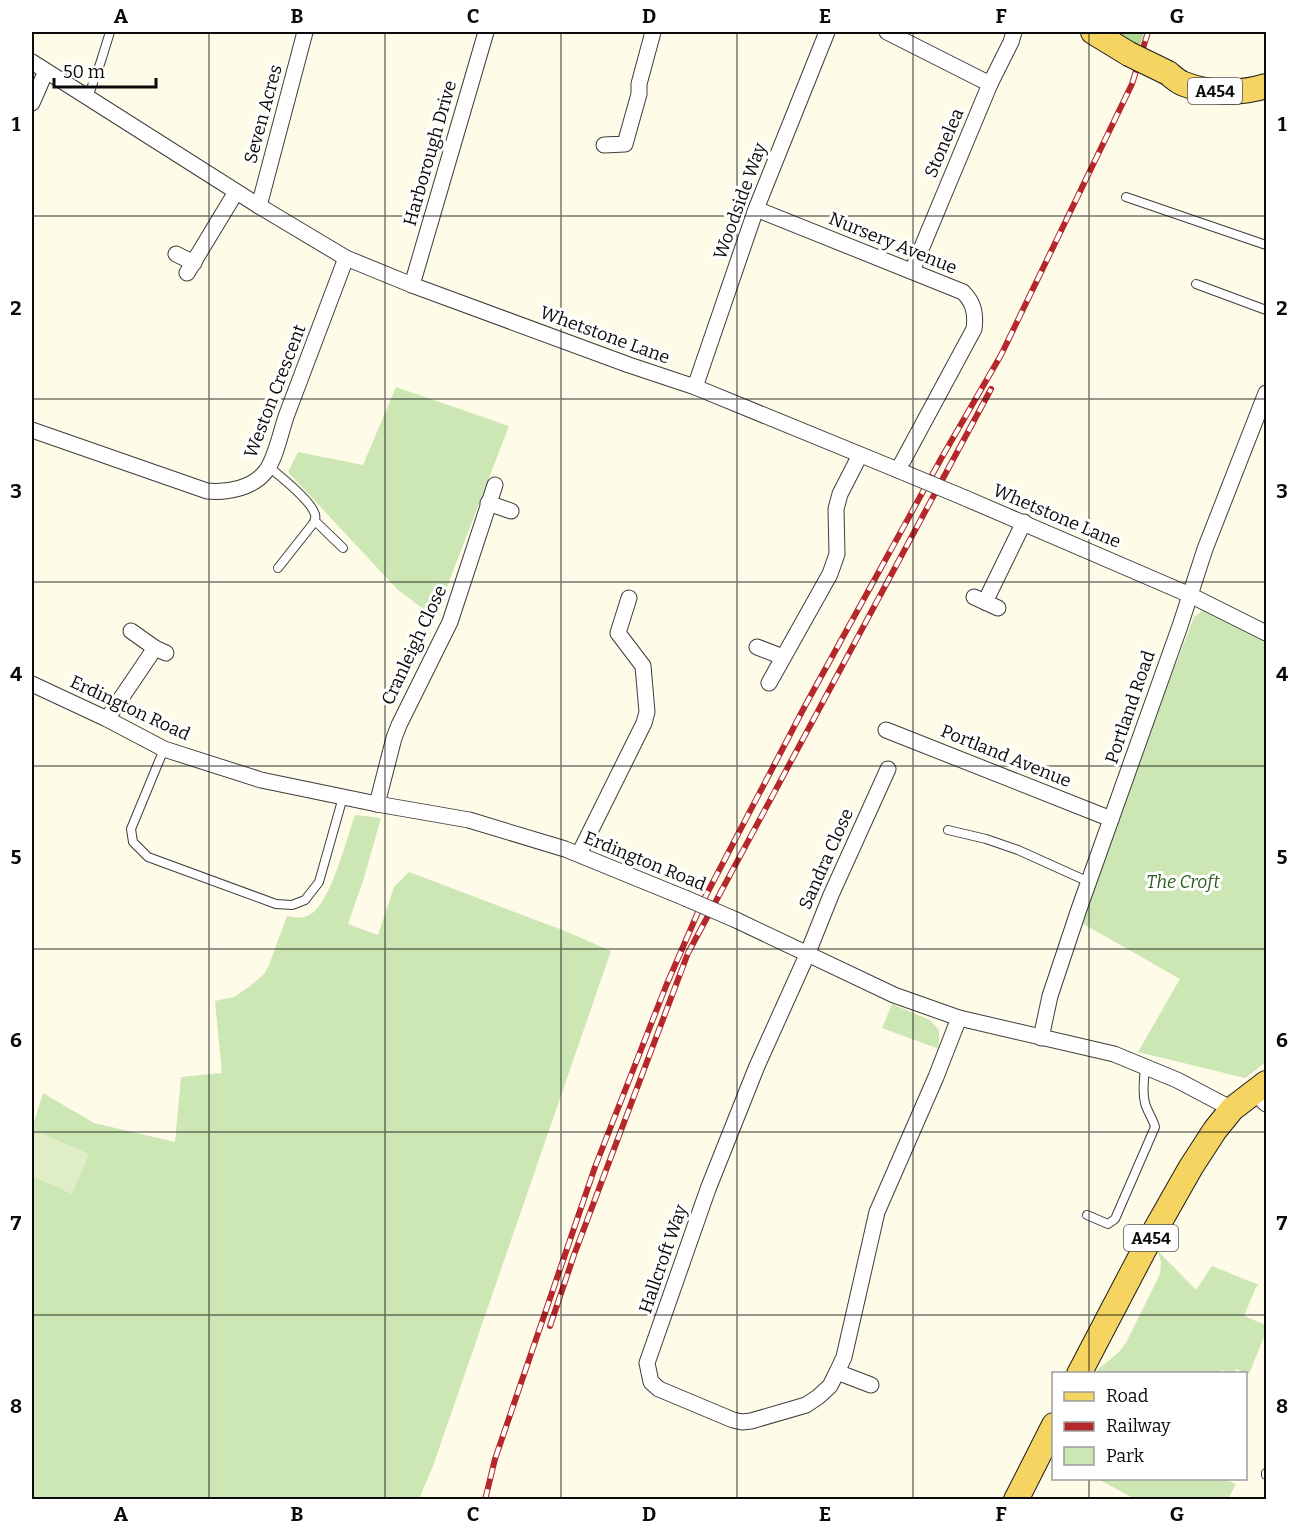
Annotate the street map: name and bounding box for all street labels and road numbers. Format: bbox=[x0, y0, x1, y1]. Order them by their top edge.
street label: Seven Acres bbox=[239, 62, 287, 166]
street label: Harborough Drive bbox=[399, 78, 461, 228]
road number: A454 bbox=[1188, 78, 1242, 104]
street label: Stonelea bbox=[920, 105, 969, 181]
street label: Woodside Way bbox=[709, 139, 771, 262]
street label: Nursery Avenue bbox=[826, 207, 960, 279]
street label: Whetstone Lane bbox=[537, 301, 673, 369]
street label: Weston Crescent bbox=[239, 321, 311, 461]
street label: Whetstone Lane bbox=[990, 479, 1124, 553]
street label: Cranleigh Close bbox=[377, 582, 451, 708]
street label: Portland Road bbox=[1100, 647, 1160, 766]
street label: Erdington Road bbox=[67, 671, 194, 746]
street label: Portland Avenue bbox=[938, 720, 1074, 792]
street label: Sandra Close bbox=[794, 805, 858, 913]
street label: Erdington Road bbox=[581, 826, 710, 896]
street label: Hallcroft Way bbox=[634, 1201, 692, 1316]
road number: A454 bbox=[1124, 1225, 1178, 1251]

